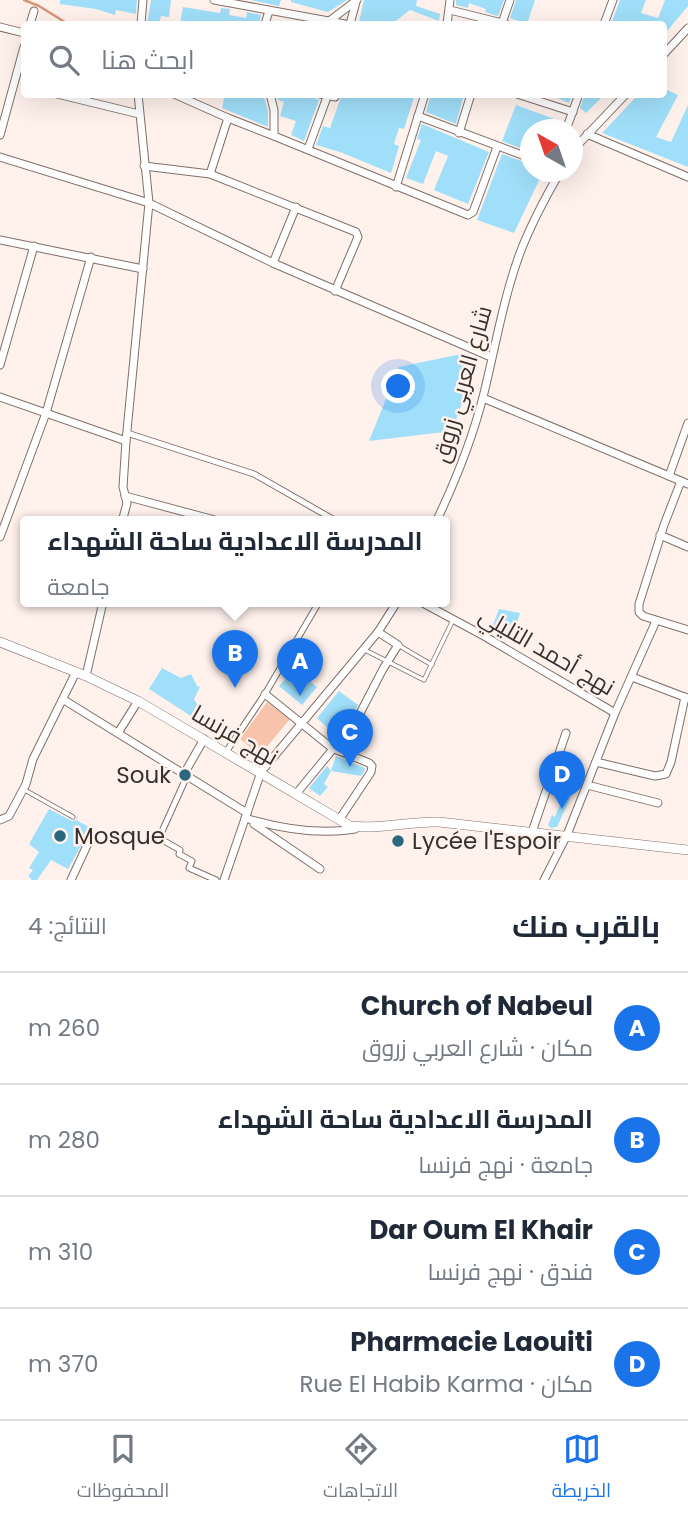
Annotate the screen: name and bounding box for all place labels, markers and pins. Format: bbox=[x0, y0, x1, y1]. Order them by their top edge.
pin: B bbox=[212, 630, 258, 688]
pin: A bbox=[277, 638, 323, 696]
pin: C bbox=[327, 709, 373, 767]
pin: D bbox=[539, 751, 585, 809]
place label: Souk bbox=[116, 759, 171, 791]
marker: Souk bbox=[177, 767, 193, 783]
place label: Mosque bbox=[74, 820, 165, 852]
place label: Lycée l'Espoir bbox=[412, 825, 561, 857]
marker: Mosque bbox=[52, 828, 68, 844]
marker: Lycée l'Espoir bbox=[390, 833, 406, 849]

